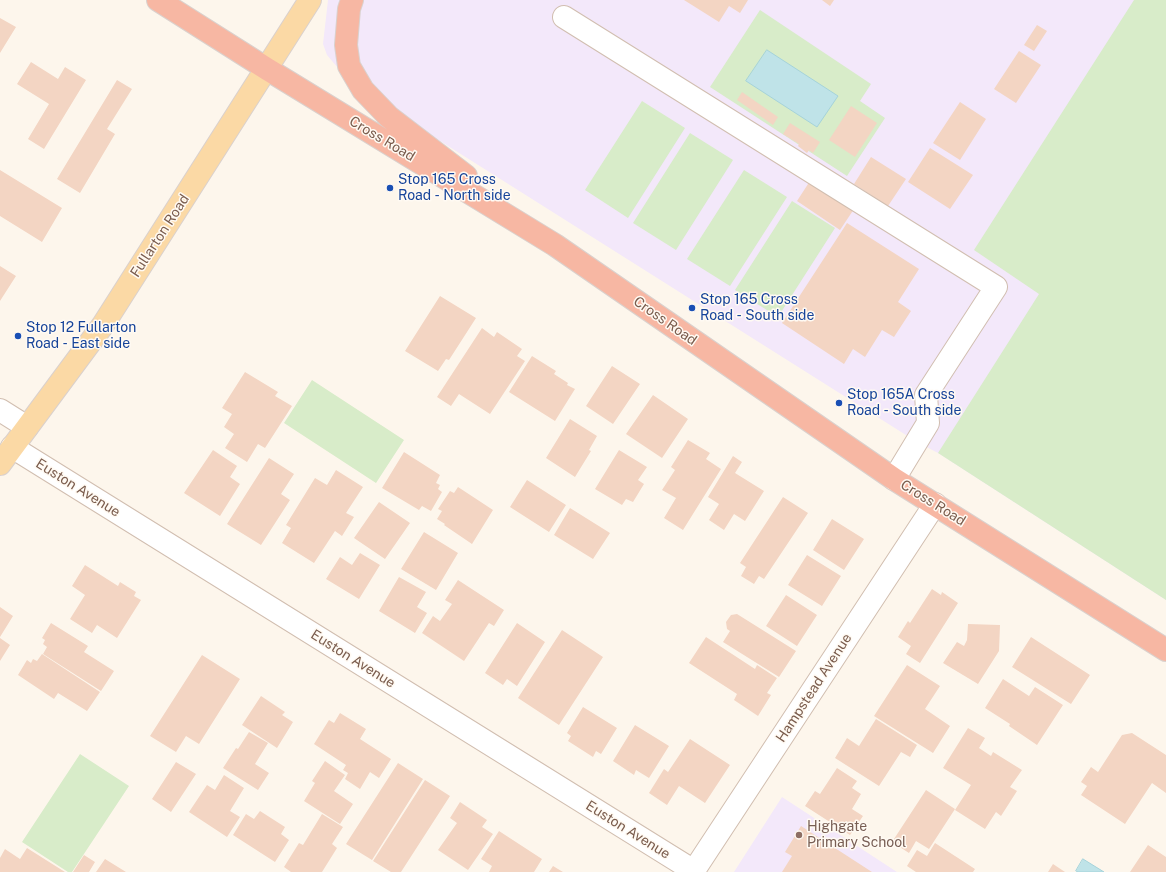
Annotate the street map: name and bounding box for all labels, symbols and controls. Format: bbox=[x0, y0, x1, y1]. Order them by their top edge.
street label: Cross Road bbox=[346, 113, 418, 165]
place label: Stop 165 Cross Road - North side bbox=[398, 172, 511, 204]
marker: Stop 165 Cross Road - North side bbox=[385, 183, 395, 193]
street label: Fullarton Road bbox=[127, 191, 193, 281]
place label: Stop 165 Cross Road - South side bbox=[700, 292, 814, 324]
street label: Cross Road bbox=[630, 293, 700, 349]
marker: Stop 165 Cross Road - South side bbox=[687, 303, 697, 313]
place label: Stop 12 Fullarton Road - East side bbox=[26, 320, 136, 352]
marker: Stop 12 Fullarton Road - East side bbox=[13, 331, 23, 341]
place label: Stop 165A Cross Road - South side bbox=[847, 387, 961, 420]
marker: Stop 165A Cross Road - South side bbox=[834, 398, 844, 408]
street label: Euston Avenue bbox=[33, 455, 123, 521]
street label: Cross Road bbox=[897, 476, 969, 530]
street label: Euston Avenue bbox=[308, 626, 398, 692]
street label: Hampstead Avenue bbox=[773, 630, 855, 746]
street label: Euston Avenue bbox=[583, 797, 673, 863]
place label: Highgate Primary School bbox=[807, 819, 906, 852]
marker: Highgate Primary School bbox=[794, 830, 804, 840]

